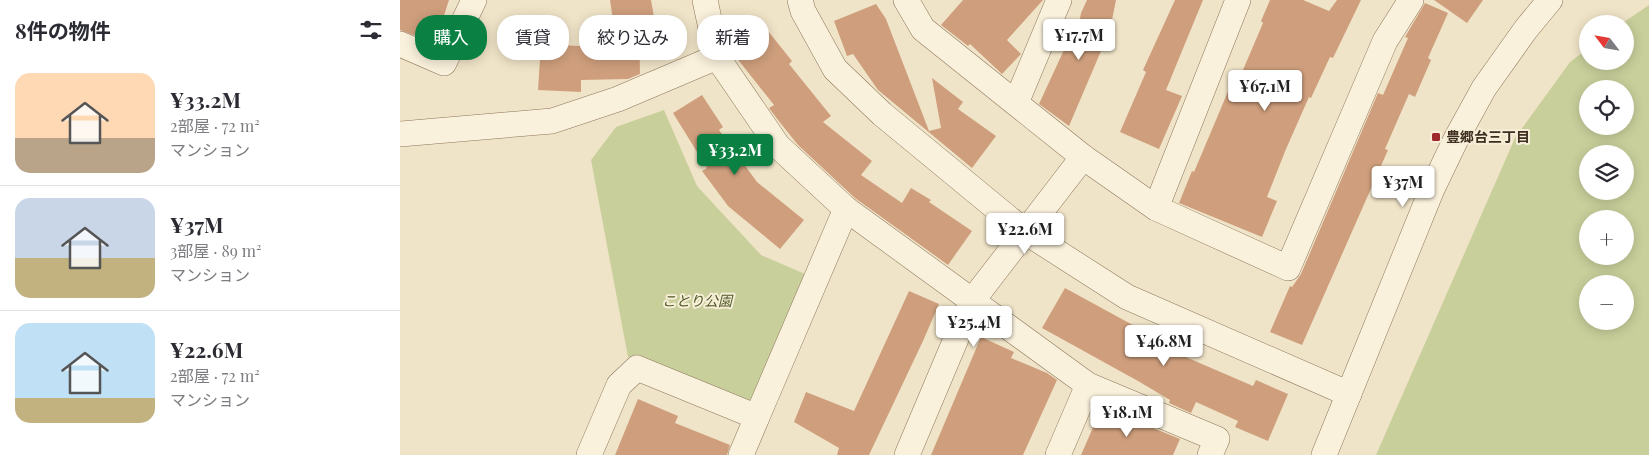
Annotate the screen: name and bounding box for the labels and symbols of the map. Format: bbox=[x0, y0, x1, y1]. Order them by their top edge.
north arrow bbox=[1579, 15, 1634, 70]
pin: ¥17.7M bbox=[1038, 18, 1120, 61]
pin: ¥67.1M bbox=[1224, 70, 1306, 112]
place label: 豊郷台三丁目 bbox=[1446, 127, 1530, 146]
marker: 豊郷台三丁目 bbox=[1430, 131, 1442, 143]
pin: ¥33.2M bbox=[694, 134, 776, 176]
pin: ¥37M bbox=[1373, 166, 1433, 208]
pin: ¥22.6M bbox=[984, 212, 1066, 255]
park label: ことり公園 bbox=[662, 291, 734, 310]
pin: ¥25.4M bbox=[933, 306, 1015, 348]
pin: ¥46.8M bbox=[1123, 324, 1205, 367]
pin: ¥18.1M bbox=[1086, 396, 1168, 438]

